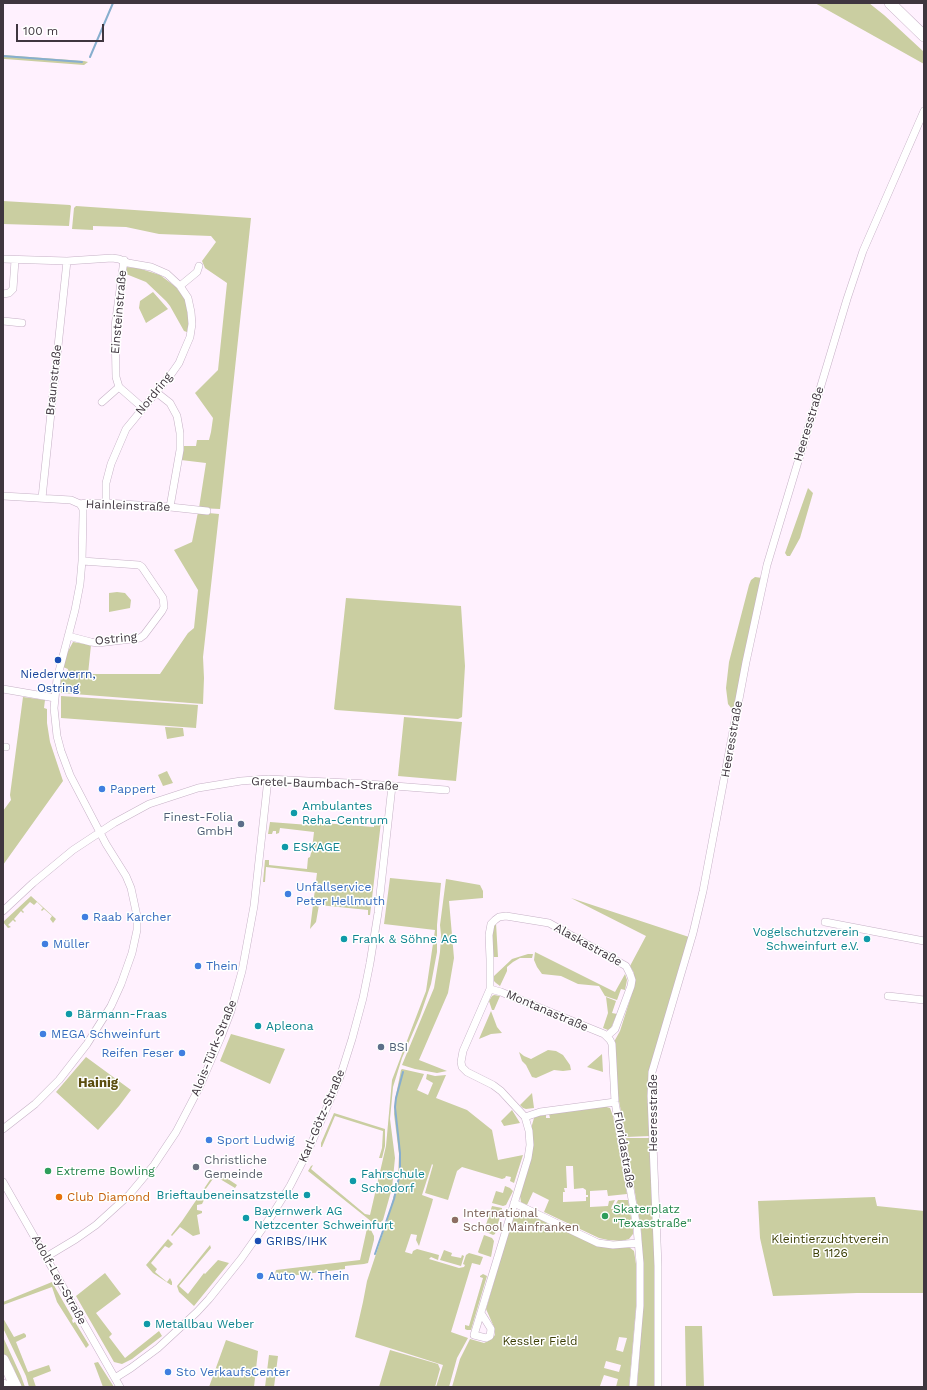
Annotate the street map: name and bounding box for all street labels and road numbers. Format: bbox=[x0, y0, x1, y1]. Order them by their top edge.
street label: Einsteinstraße bbox=[108, 269, 130, 355]
street label: Braunstraße bbox=[43, 344, 65, 416]
street label: Nordring bbox=[133, 370, 175, 418]
street label: Heeresstraße bbox=[791, 385, 827, 463]
street label: Hainleinstraße bbox=[85, 497, 171, 515]
street label: Ostring bbox=[94, 630, 138, 648]
street label: Heeresstraße bbox=[718, 699, 746, 779]
street label: Gretel-Baumbach-Straße bbox=[251, 774, 399, 794]
street label: Alaskastraße bbox=[552, 920, 624, 970]
street label: Montanastraße bbox=[504, 987, 590, 1035]
street label: Alois-Türk-Straße bbox=[188, 998, 240, 1098]
street label: Karl-Götz-Straße bbox=[296, 1067, 348, 1165]
street label: Heeresstraße bbox=[646, 1074, 660, 1152]
street label: Floridastraße bbox=[610, 1110, 638, 1190]
street label: Adolf-Ley-Straße bbox=[28, 1233, 90, 1327]

